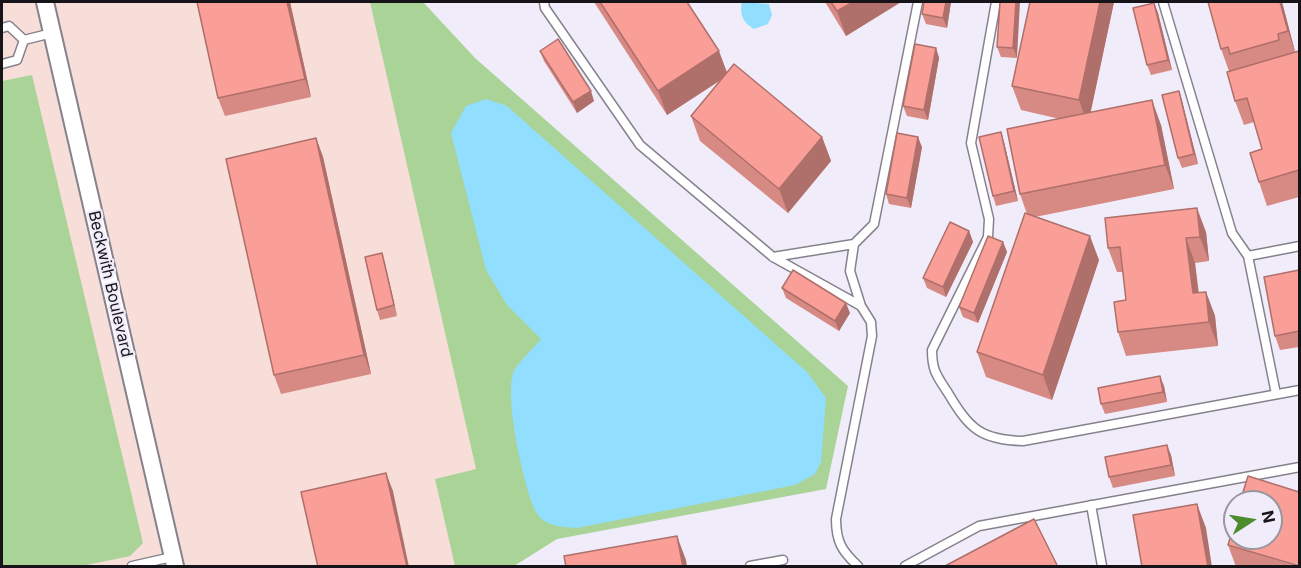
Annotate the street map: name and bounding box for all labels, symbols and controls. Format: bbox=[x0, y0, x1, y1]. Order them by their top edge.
street label: Beckwith Boulevard bbox=[84, 209, 136, 359]
north arrow bbox=[1223, 490, 1283, 550]
text: N bbox=[1258, 509, 1280, 525]

